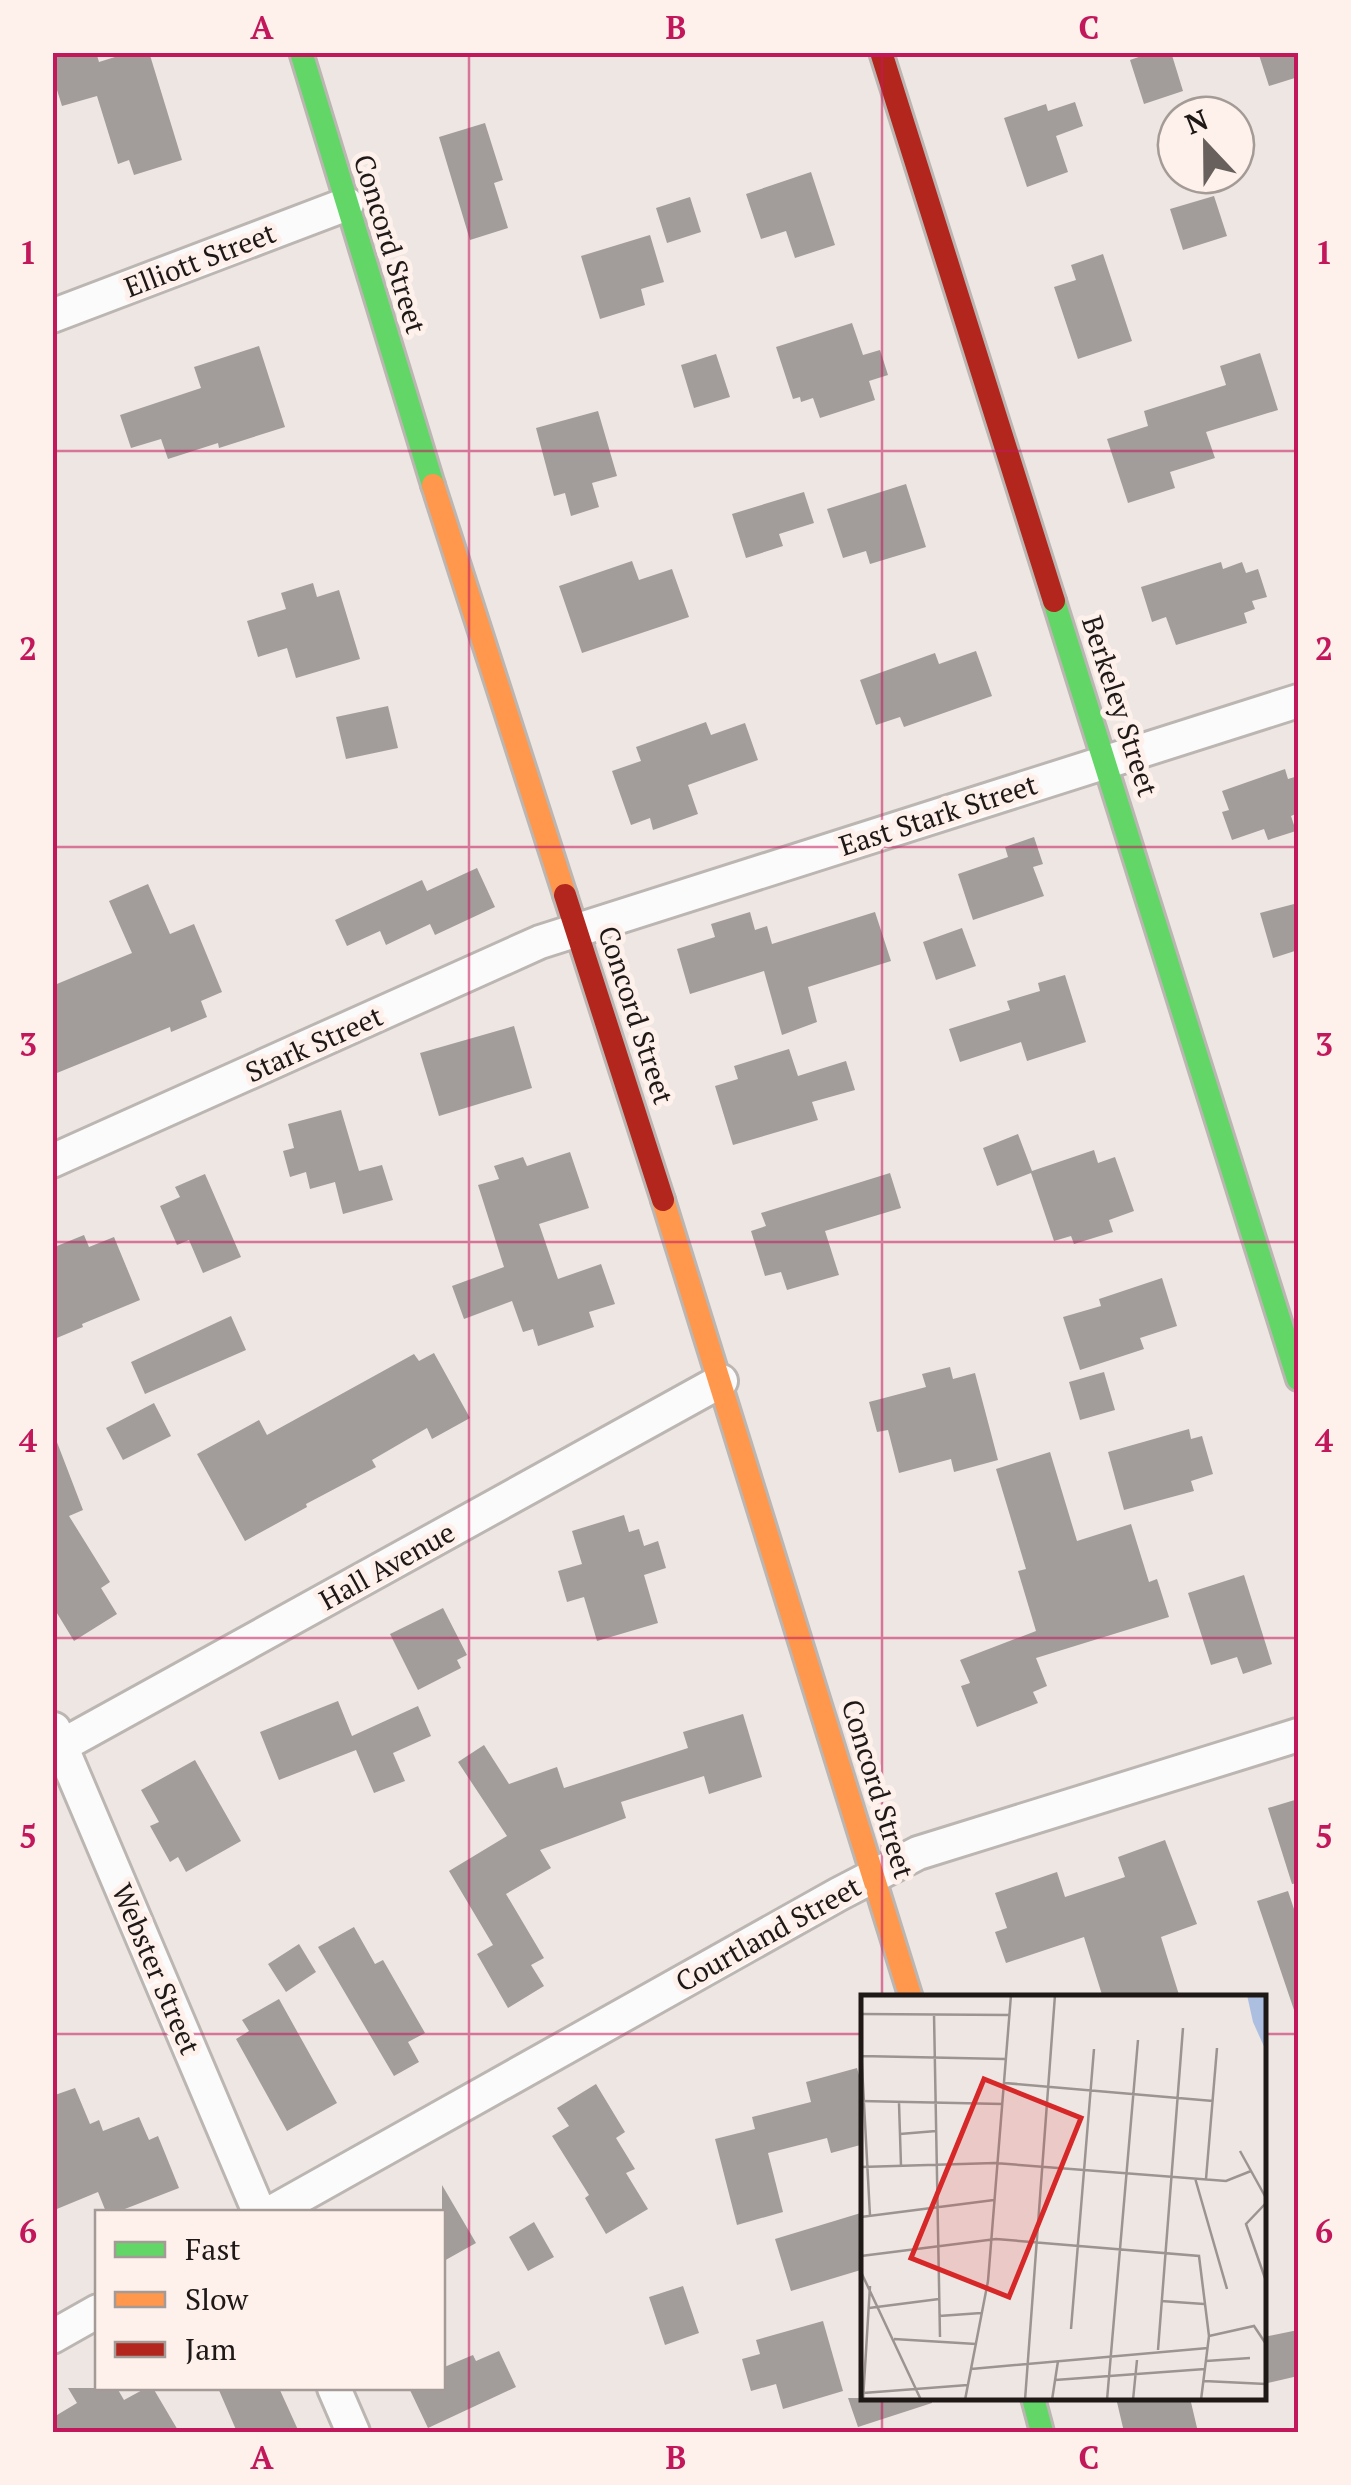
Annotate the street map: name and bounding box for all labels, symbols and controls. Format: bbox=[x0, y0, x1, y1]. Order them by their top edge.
text: A bbox=[250, 6, 274, 48]
text: B bbox=[666, 6, 686, 48]
text: C bbox=[1079, 6, 1099, 48]
north arrow bbox=[1156, 95, 1256, 195]
text: N bbox=[1180, 100, 1213, 142]
street label: Concord Street bbox=[346, 150, 435, 338]
street label: Elliott Street bbox=[119, 214, 281, 305]
text: 1 bbox=[19, 231, 37, 273]
text: 1 bbox=[1315, 231, 1333, 273]
street label: Berkeley Street bbox=[1074, 611, 1167, 801]
text: 2 bbox=[19, 627, 37, 669]
text: 2 bbox=[1315, 627, 1333, 669]
street label: East Stark Street bbox=[834, 765, 1042, 864]
street label: Concord Street bbox=[590, 921, 683, 1109]
street label: Stark Street bbox=[239, 997, 389, 1090]
text: 3 bbox=[19, 1023, 37, 1065]
text: 3 bbox=[1315, 1023, 1333, 1065]
text: 4 bbox=[19, 1419, 37, 1461]
text: 4 bbox=[1315, 1419, 1333, 1461]
street label: Hall Avenue bbox=[312, 1513, 461, 1618]
street label: Concord Street bbox=[834, 1695, 923, 1883]
text: 5 bbox=[19, 1815, 37, 1857]
text: 5 bbox=[1315, 1815, 1333, 1857]
street label: Courtland Street bbox=[669, 1867, 867, 2000]
street label: Webster Street bbox=[104, 1878, 209, 2061]
inset map bbox=[861, 1995, 1266, 2400]
text: 6 bbox=[19, 2210, 37, 2252]
legend bbox=[95, 2210, 445, 2390]
text: 6 bbox=[1315, 2210, 1333, 2252]
text: Fast bbox=[185, 2229, 241, 2269]
text: Slow bbox=[185, 2279, 249, 2319]
text: Jam bbox=[185, 2329, 236, 2369]
text: A bbox=[250, 2436, 274, 2478]
text: B bbox=[666, 2436, 686, 2478]
text: C bbox=[1079, 2436, 1099, 2478]

